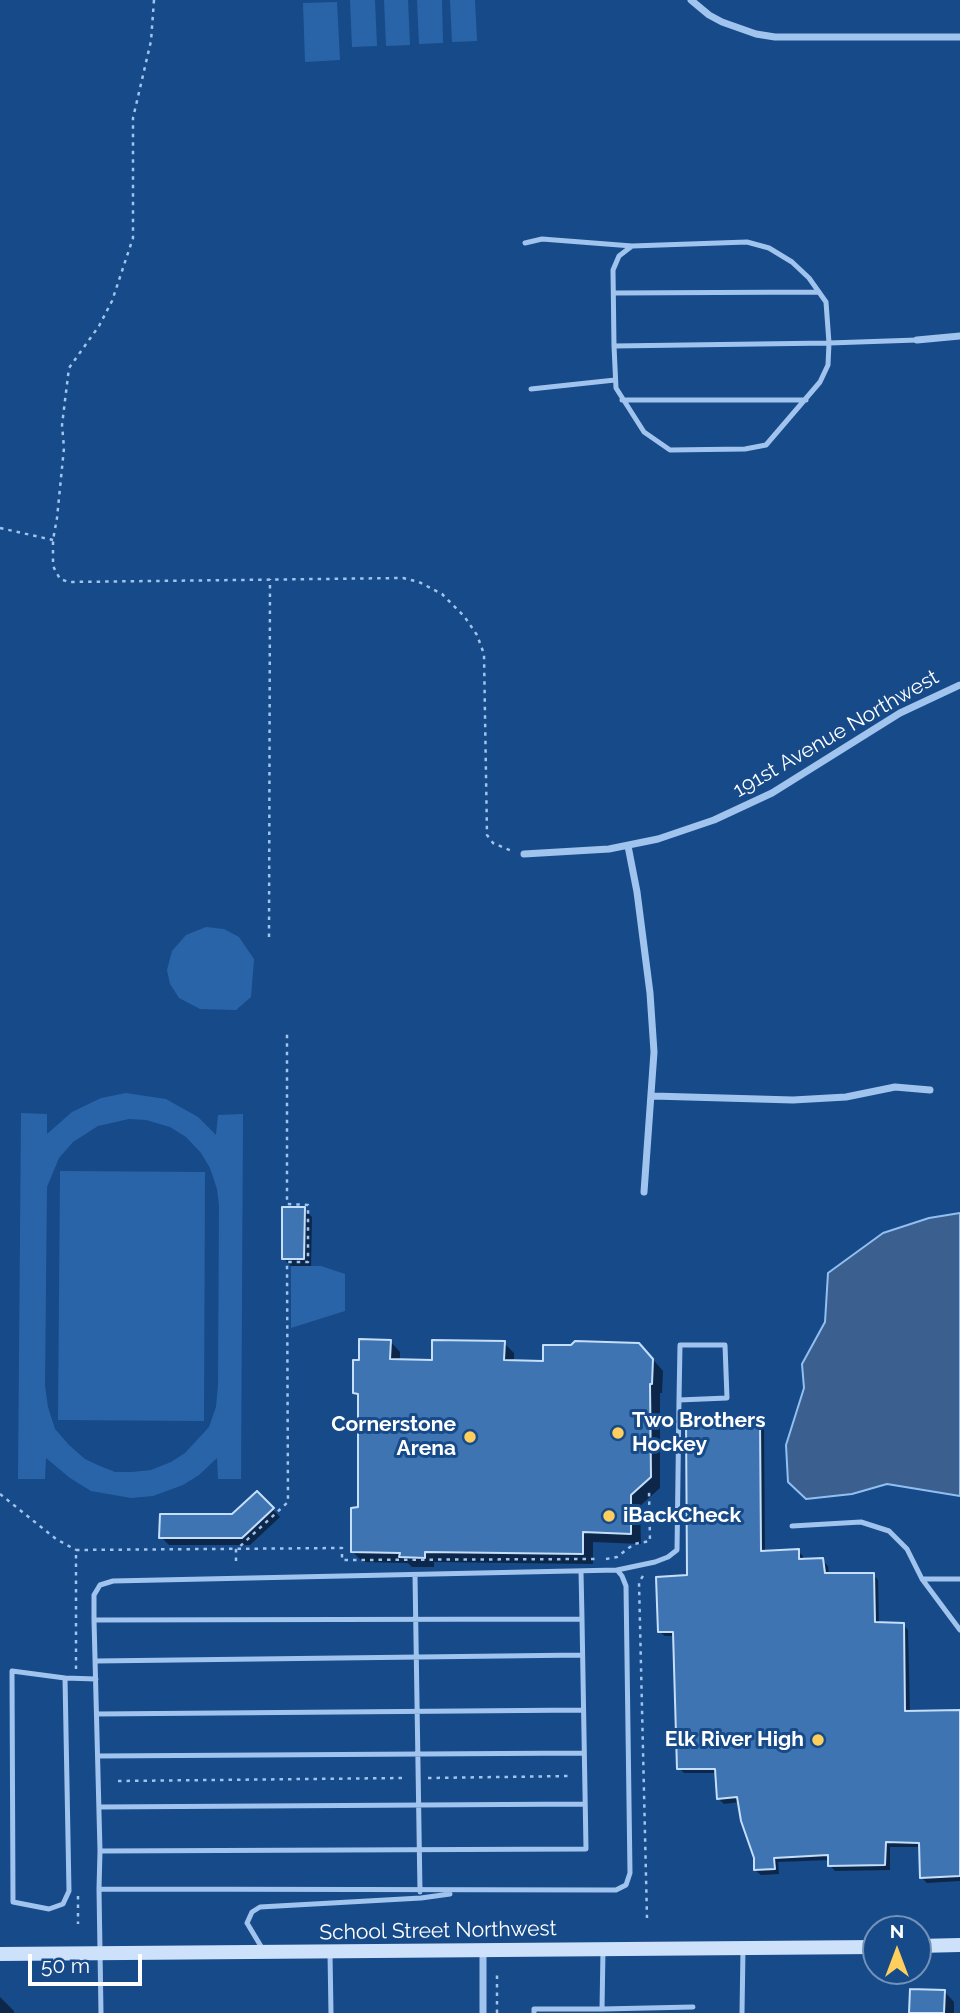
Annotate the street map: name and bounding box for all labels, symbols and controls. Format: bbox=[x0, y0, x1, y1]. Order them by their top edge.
street label: 191st Avenue Northwest bbox=[729, 665, 943, 803]
place label: Two Brothers Hockey bbox=[632, 1408, 766, 1458]
place label: Cornerstone Arena bbox=[331, 1412, 456, 1462]
marker: Two Brothers Hockey bbox=[610, 1425, 626, 1441]
marker: Cornerstone Arena bbox=[462, 1429, 478, 1445]
place label: iBackCheck bbox=[623, 1503, 741, 1529]
marker: iBackCheck bbox=[601, 1508, 617, 1524]
place label: Elk River High bbox=[665, 1727, 804, 1753]
marker: Elk River High bbox=[810, 1732, 826, 1748]
north arrow bbox=[862, 1915, 932, 1985]
street label: School Street Northwest bbox=[319, 1916, 557, 1946]
text: N bbox=[890, 1920, 904, 1942]
scale bar bbox=[32, 1940, 145, 1984]
text: 50 m bbox=[41, 1953, 90, 1978]

